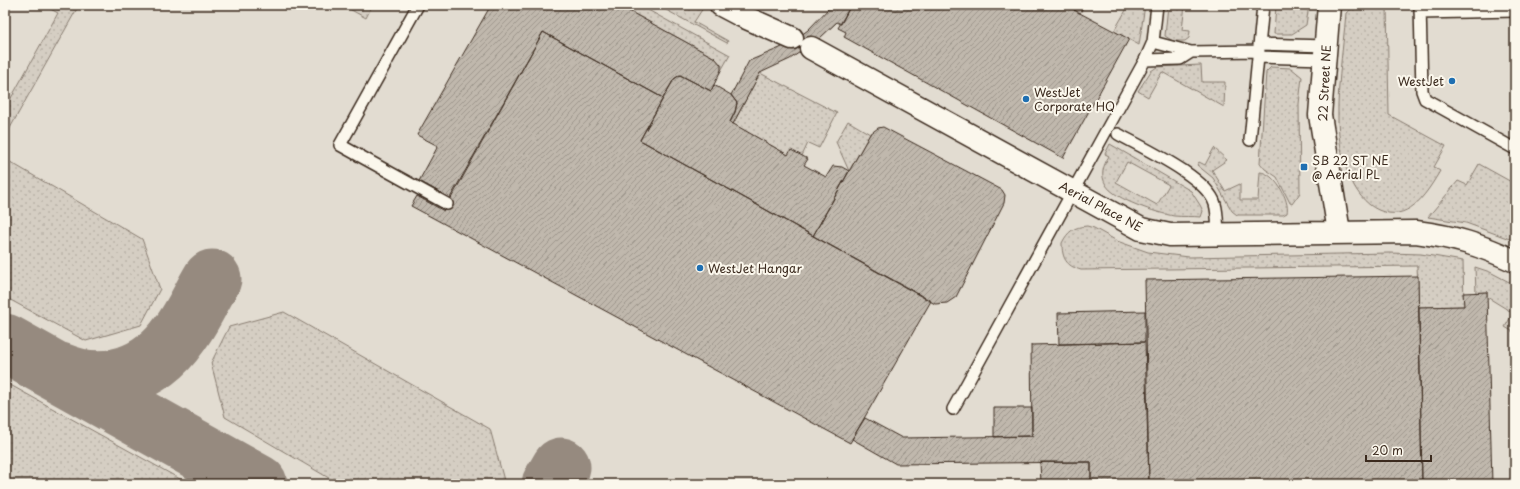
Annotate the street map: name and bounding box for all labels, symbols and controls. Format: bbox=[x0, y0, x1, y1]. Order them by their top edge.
street label: 22 Street NE bbox=[1313, 44, 1335, 122]
place label: WestJet bbox=[1398, 72, 1444, 90]
marker: WestJet bbox=[1447, 76, 1457, 86]
place label: WestJet Corporate HQ bbox=[1034, 83, 1115, 115]
marker: WestJet Corporate HQ bbox=[1021, 94, 1031, 104]
place label: SB 22 ST NE @ Aerial PL bbox=[1312, 151, 1389, 183]
marker: SB 22 ST NE @ Aerial PL bbox=[1299, 162, 1309, 172]
street label: Aerial Place NE bbox=[1056, 176, 1146, 236]
place label: WestJet Hangar bbox=[708, 259, 802, 277]
marker: WestJet Hangar bbox=[695, 263, 705, 273]
scale bar bbox=[1366, 437, 1431, 463]
text: 20 m bbox=[1372, 441, 1403, 459]

